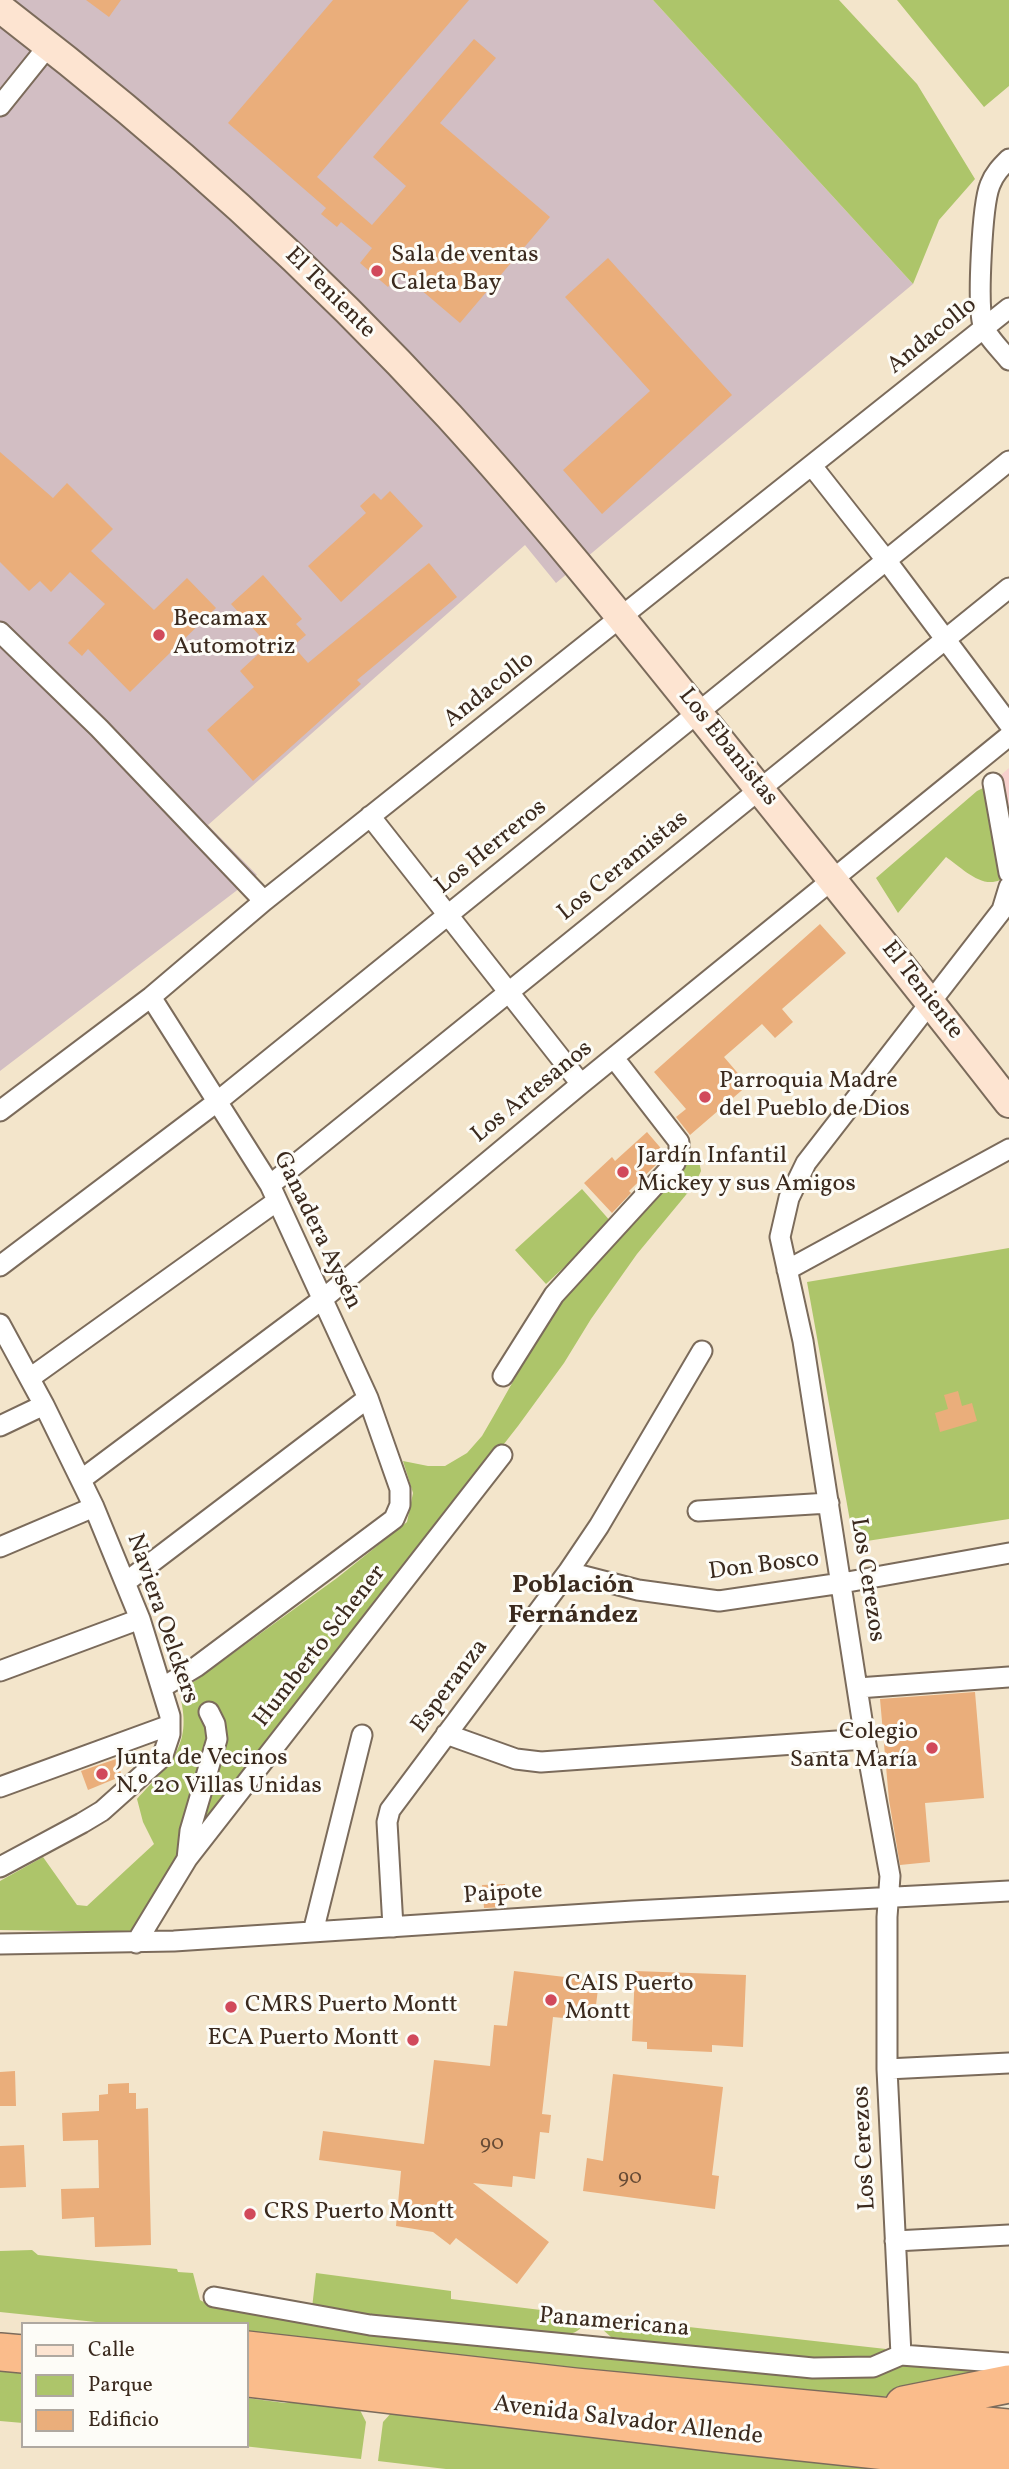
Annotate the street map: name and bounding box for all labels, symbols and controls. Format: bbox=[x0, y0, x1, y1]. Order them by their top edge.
street label: El Teniente bbox=[277, 242, 381, 346]
place label: Sala de ventas Caleta Bay bbox=[391, 243, 539, 299]
marker: Sala de ventas Caleta Bay bbox=[369, 263, 385, 279]
street label: Andacollo bbox=[882, 292, 984, 382]
place label: Becamax Automotriz bbox=[173, 607, 296, 663]
marker: Becamax Automotriz bbox=[151, 627, 167, 643]
street label: Andacollo bbox=[439, 647, 541, 735]
street label: Los Ebanistas bbox=[671, 683, 783, 813]
street label: Los Herreros bbox=[430, 794, 554, 902]
street label: Los Ceramistas bbox=[553, 806, 695, 928]
street label: El Teniente bbox=[874, 936, 968, 1046]
street label: Los Artesanos bbox=[467, 1035, 599, 1151]
place label: Parroquia Madre del Pueblo de Dios bbox=[719, 1069, 910, 1125]
marker: Parroquia Madre del Pueblo de Dios bbox=[697, 1089, 713, 1105]
place label: Jardín Infantil Mickey y sus Amigos bbox=[637, 1144, 856, 1200]
street label: Ganadera Aysén bbox=[265, 1147, 367, 1315]
marker: Jardín Infantil Mickey y sus Amigos bbox=[615, 1164, 631, 1180]
street label: Los Cerezos bbox=[842, 1516, 890, 1644]
street label: Naviera Oelckers bbox=[118, 1530, 204, 1708]
street label: Don Bosco bbox=[707, 1546, 821, 1588]
street label: Humberto Schener bbox=[249, 1560, 393, 1734]
district label: Población Fernández bbox=[508, 1571, 638, 1632]
street label: Esperanza bbox=[406, 1634, 496, 1740]
place label: Colegio Santa María bbox=[790, 1720, 918, 1776]
marker: Colegio Santa María bbox=[924, 1740, 940, 1756]
place label: Junta de Vecinos N.º 20 Villas Unidas bbox=[116, 1746, 322, 1802]
marker: Junta de Vecinos N.º 20 Villas Unidas bbox=[94, 1766, 110, 1782]
street label: Paipote bbox=[462, 1878, 544, 1912]
place label: CAIS Puerto Montt bbox=[565, 1972, 693, 2028]
marker: CAIS Puerto Montt bbox=[543, 1992, 559, 2008]
place label: CMRS Puerto Montt bbox=[245, 1993, 458, 2021]
marker: CMRS Puerto Montt bbox=[223, 1999, 239, 2015]
place label: ECA Puerto Montt bbox=[207, 2026, 399, 2054]
marker: ECA Puerto Montt bbox=[405, 2032, 421, 2048]
street label: Los Cerezos bbox=[848, 2085, 884, 2211]
house number: 90 bbox=[480, 2132, 504, 2158]
house number: 90 bbox=[618, 2166, 642, 2192]
place label: CRS Puerto Montt bbox=[264, 2200, 454, 2228]
marker: CRS Puerto Montt bbox=[242, 2206, 258, 2222]
street label: Panamericana bbox=[538, 2303, 690, 2345]
legend bbox=[21, 2322, 248, 2448]
text: Calle bbox=[88, 2336, 135, 2365]
text: Parque bbox=[88, 2371, 153, 2400]
street label: Avenida Salvador Allende bbox=[492, 2391, 764, 2453]
text: Edificio bbox=[88, 2406, 159, 2435]

